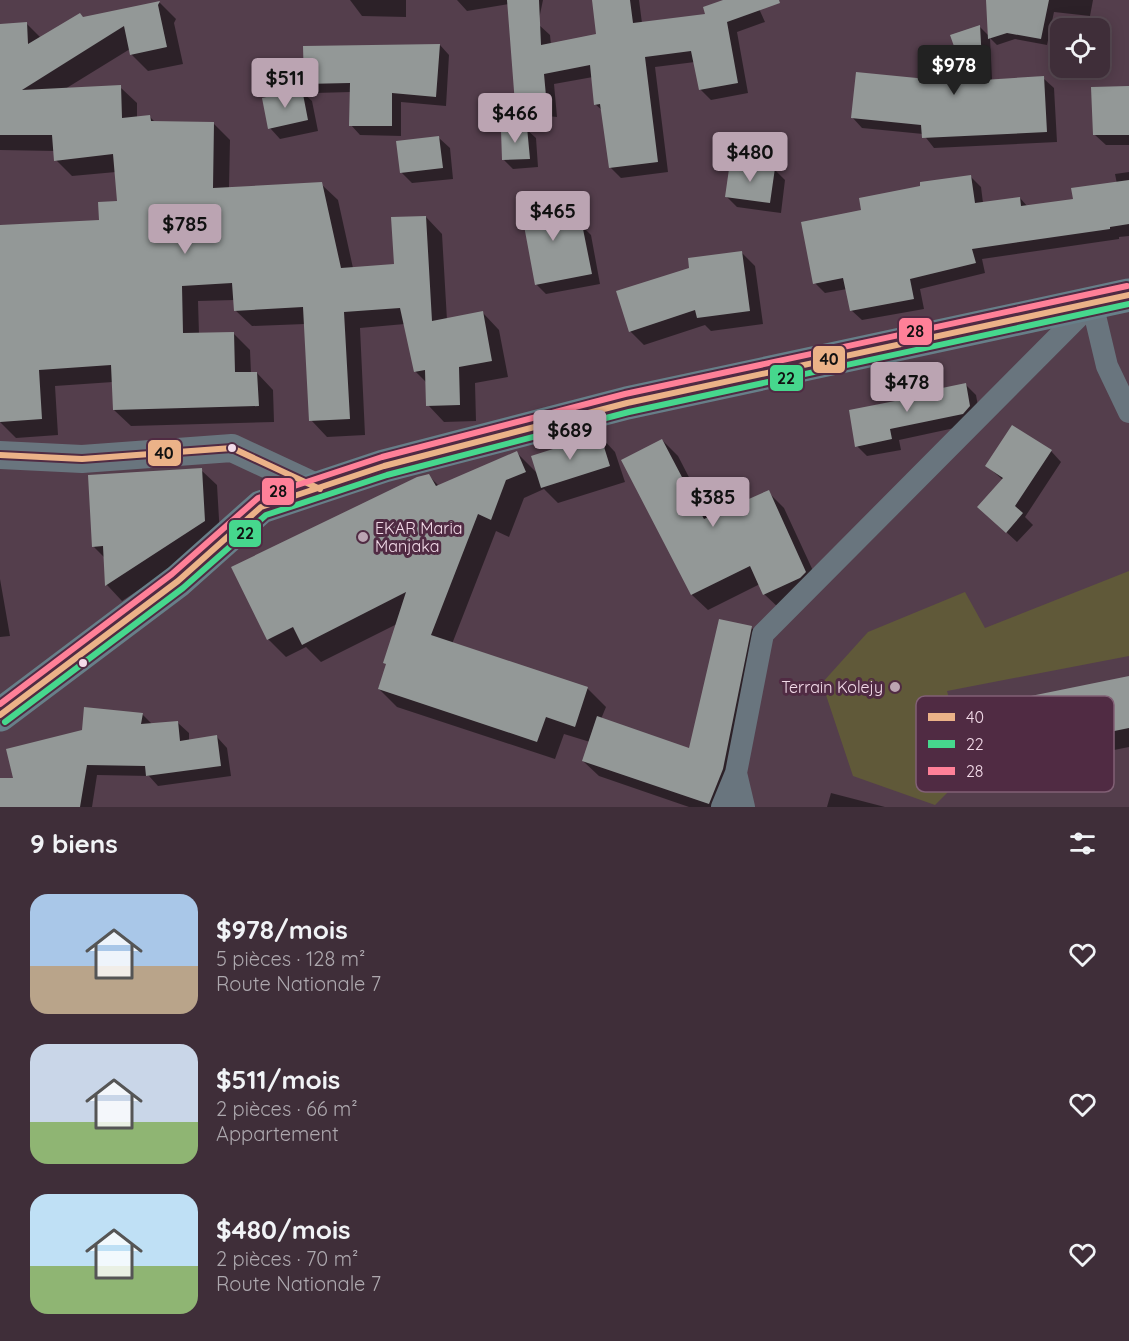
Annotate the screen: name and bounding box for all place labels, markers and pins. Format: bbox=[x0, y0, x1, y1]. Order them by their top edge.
pin: $978 bbox=[918, 45, 990, 96]
pin: $511 bbox=[249, 58, 321, 109]
pin: $466 bbox=[479, 93, 551, 144]
pin: $480 bbox=[714, 132, 786, 183]
pin: $465 bbox=[517, 191, 589, 242]
pin: $785 bbox=[149, 204, 221, 255]
pin: $478 bbox=[871, 362, 943, 413]
pin: $689 bbox=[534, 410, 606, 461]
unlabelled marker bbox=[226, 442, 238, 454]
pin: $385 bbox=[677, 477, 749, 528]
place label: EKAR Maria Manjaka bbox=[375, 518, 463, 556]
marker: EKAR Maria Manjaka bbox=[356, 530, 370, 544]
unlabelled marker bbox=[77, 657, 89, 669]
place label: Terrain Kolejy bbox=[781, 677, 883, 697]
marker: Terrain Kolejy bbox=[888, 680, 902, 694]

